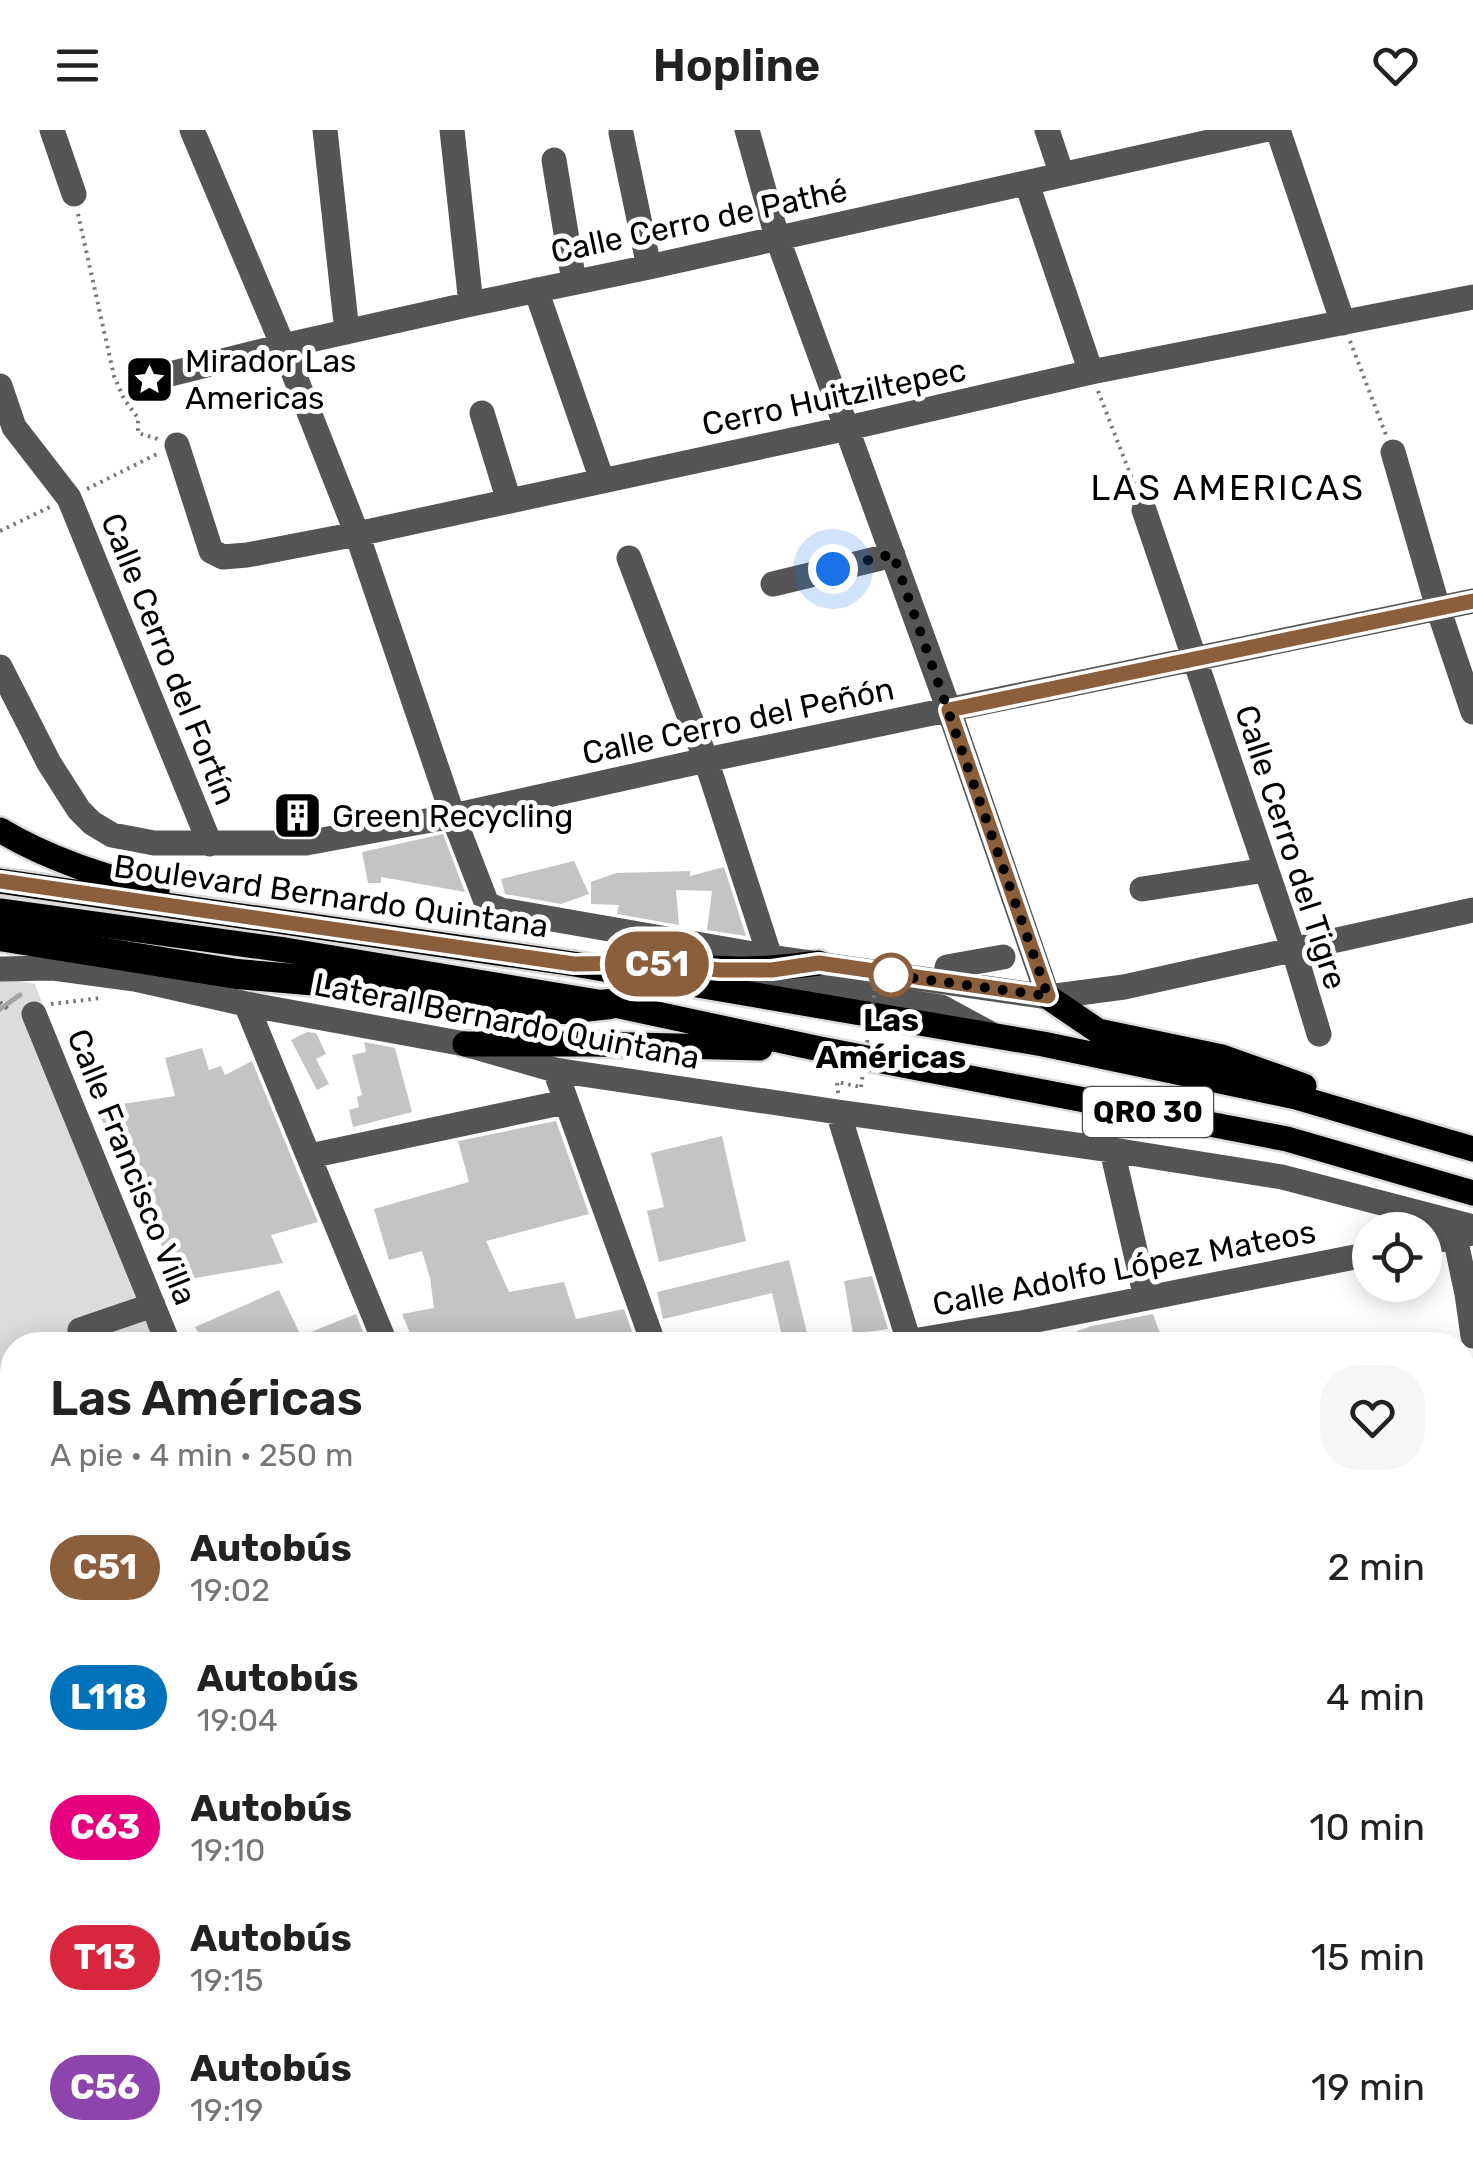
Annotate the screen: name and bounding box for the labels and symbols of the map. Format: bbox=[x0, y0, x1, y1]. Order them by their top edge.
street label: Calle Cerro de Pathé bbox=[547, 171, 851, 271]
place label: Mirador Las Americas bbox=[185, 342, 356, 417]
street label: Cerro Huitziltepec bbox=[699, 350, 969, 444]
place icon: Mirador Las Americas bbox=[124, 353, 176, 405]
district label: LAS AMERICAS bbox=[1090, 467, 1366, 509]
street label: Calle Cerro del Fortín bbox=[93, 508, 245, 810]
your location bbox=[808, 544, 858, 594]
street label: Calle Cerro del Peñón bbox=[579, 669, 897, 773]
street label: Calle Cerro del Tigre bbox=[1227, 700, 1355, 994]
building icon: Green Recycling bbox=[271, 790, 323, 842]
place label: Green Recycling bbox=[332, 797, 573, 835]
street label: Boulevard Bernardo Quintana bbox=[111, 847, 551, 945]
line badge: C51 bbox=[600, 932, 714, 996]
marker: Las Américas bbox=[870, 954, 912, 996]
street label: Lateral Bernardo Quintana bbox=[311, 965, 703, 1077]
place label: Las Américas bbox=[816, 1001, 966, 1076]
street label: Calle Francisco Villa bbox=[59, 1024, 205, 1310]
road number: QRO 30 bbox=[1083, 1087, 1213, 1137]
street label: Calle Adolfo López Mateos bbox=[929, 1212, 1319, 1324]

